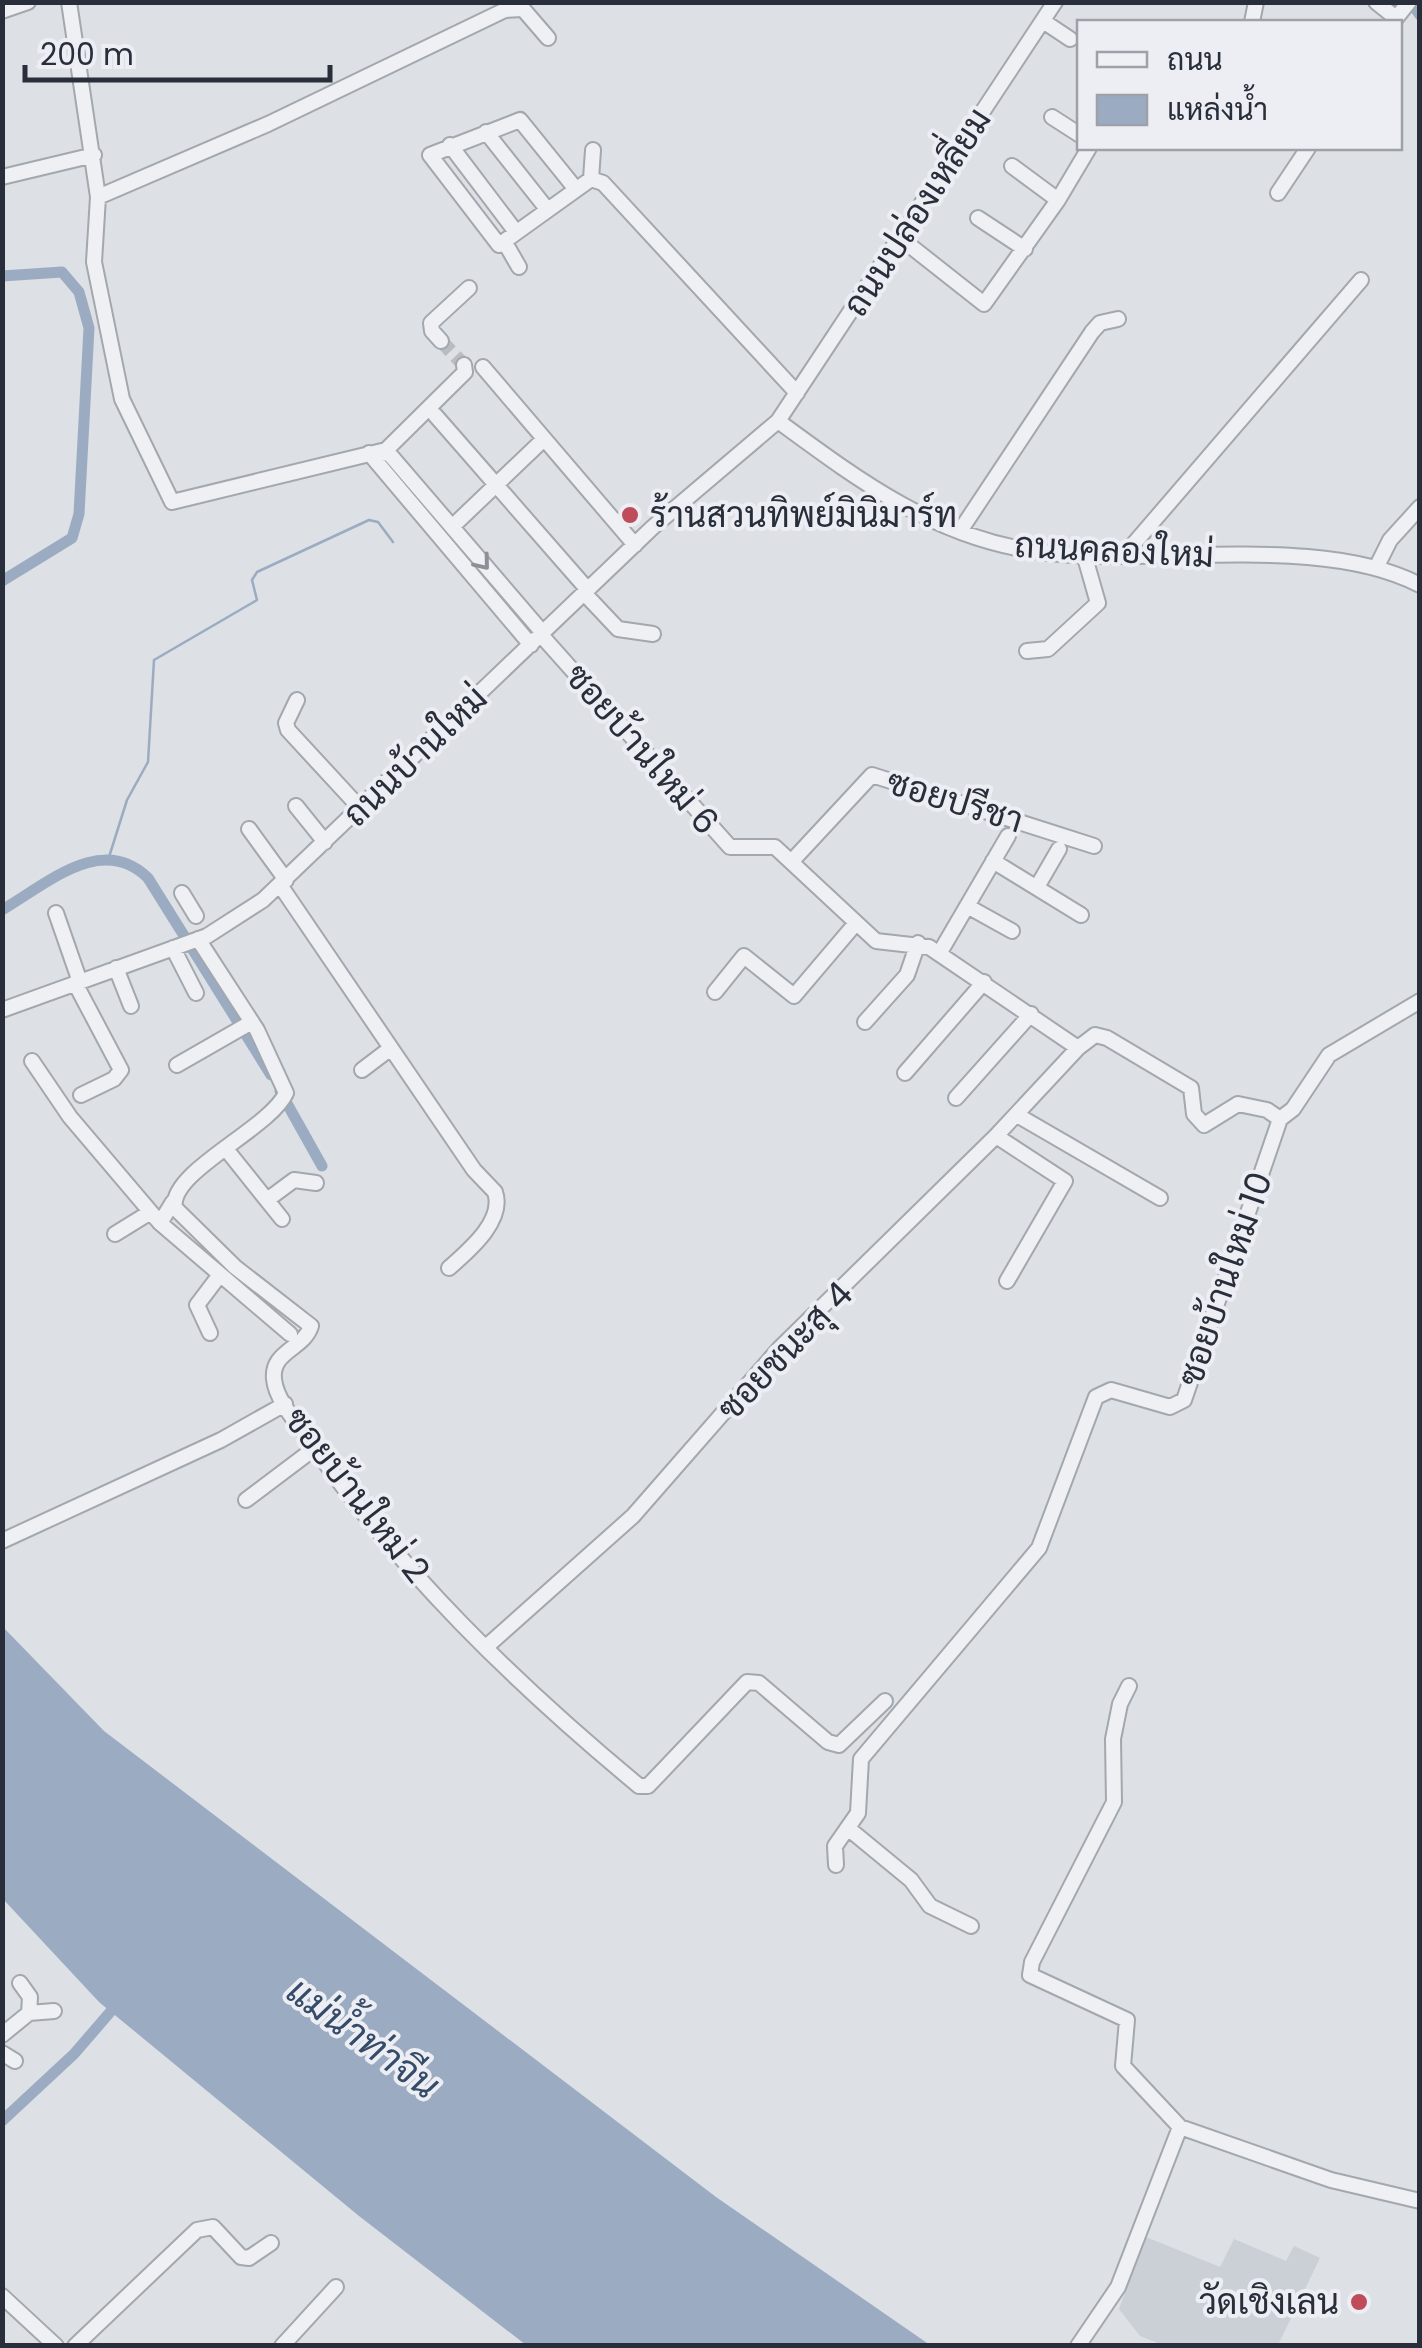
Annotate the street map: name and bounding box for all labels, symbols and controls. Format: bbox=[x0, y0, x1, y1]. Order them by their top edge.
scale bar bbox=[25, 20, 330, 82]
legend bbox=[1077, 20, 1402, 150]
text: 200 m bbox=[40, 33, 134, 76]
text: ถนน bbox=[1167, 38, 1223, 81]
text: แหล่งน้ำ bbox=[1167, 83, 1268, 131]
street label: ถนนปล่องเหลี่ยม bbox=[826, 95, 1002, 326]
place label: ร้านสวนทิพย์มินิมาร์ท bbox=[650, 490, 957, 539]
marker: ร้านสวนทิพย์มินิมาร์ท bbox=[619, 504, 641, 526]
street label: ถนนคลองใหม่ bbox=[1013, 520, 1215, 579]
one-way arrow bbox=[471, 552, 489, 570]
street label: ซอยบ้านใหม่ 6 bbox=[554, 652, 731, 845]
street label: ถนนบ้านใหม่ bbox=[332, 674, 498, 837]
street label: ซอยปรีชา bbox=[881, 757, 1029, 844]
street label: ซอยบ้านใหม่ 10 bbox=[1165, 1165, 1284, 1392]
street label: ซอยชนะสุ 4 bbox=[706, 1270, 863, 1431]
street label: ซอยบ้านใหม่ 2 bbox=[273, 1397, 441, 1593]
water label: แม่น้ำท่าจีน bbox=[276, 1960, 453, 2111]
place label: วัดเชิงเลน bbox=[1199, 2277, 1339, 2326]
marker: วัดเชิงเลน bbox=[1348, 2291, 1370, 2313]

